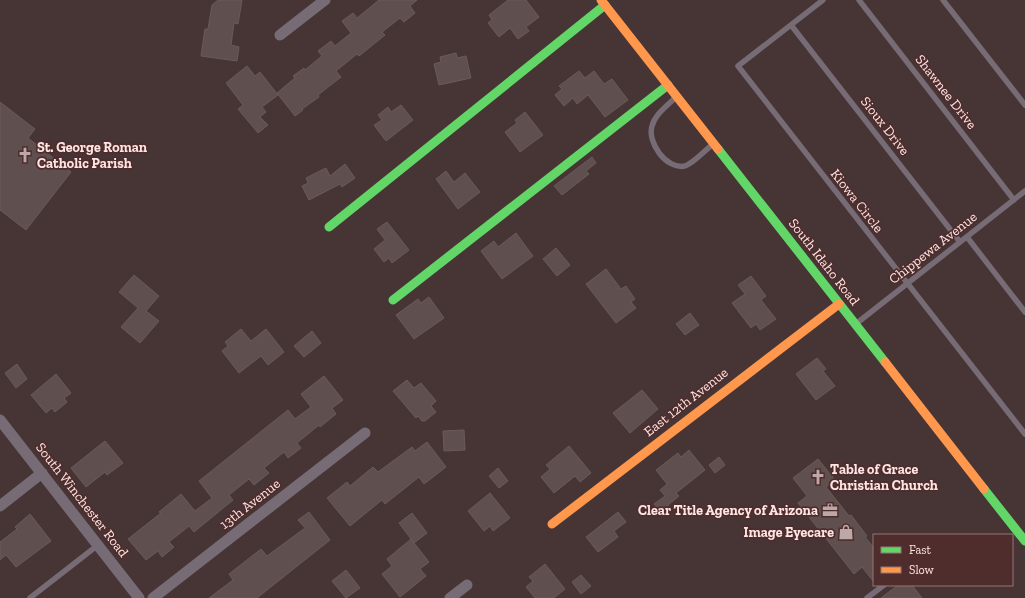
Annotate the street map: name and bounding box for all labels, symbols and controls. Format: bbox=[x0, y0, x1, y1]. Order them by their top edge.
street label: Shawnee Drive bbox=[912, 51, 981, 133]
street label: Sioux Drive bbox=[857, 93, 913, 159]
place label: St. George Roman Catholic Parish bbox=[37, 139, 148, 172]
church icon: St. George Roman Catholic Parish bbox=[16, 146, 34, 164]
street label: Kiowa Circle bbox=[827, 166, 887, 237]
street label: Chippewa Avenue bbox=[886, 208, 981, 288]
street label: South Idaho Road bbox=[785, 215, 863, 309]
street label: East 12th Avenue bbox=[641, 364, 732, 440]
street label: South Winchester Road bbox=[32, 439, 132, 561]
place label: Table of Grace Christian Church bbox=[830, 461, 938, 494]
church icon: Table of Grace Christian Church bbox=[809, 468, 827, 486]
street label: 13th Avenue bbox=[216, 475, 284, 533]
office icon: Clear Title Agency of Arizona bbox=[821, 501, 839, 519]
place label: Clear Title Agency of Arizona bbox=[638, 502, 818, 519]
shop icon: Image Eyecare bbox=[837, 523, 855, 541]
place label: Image Eyecare bbox=[744, 524, 834, 541]
legend bbox=[873, 534, 1013, 586]
text: Fast bbox=[909, 543, 932, 557]
text: Slow bbox=[909, 563, 935, 577]

